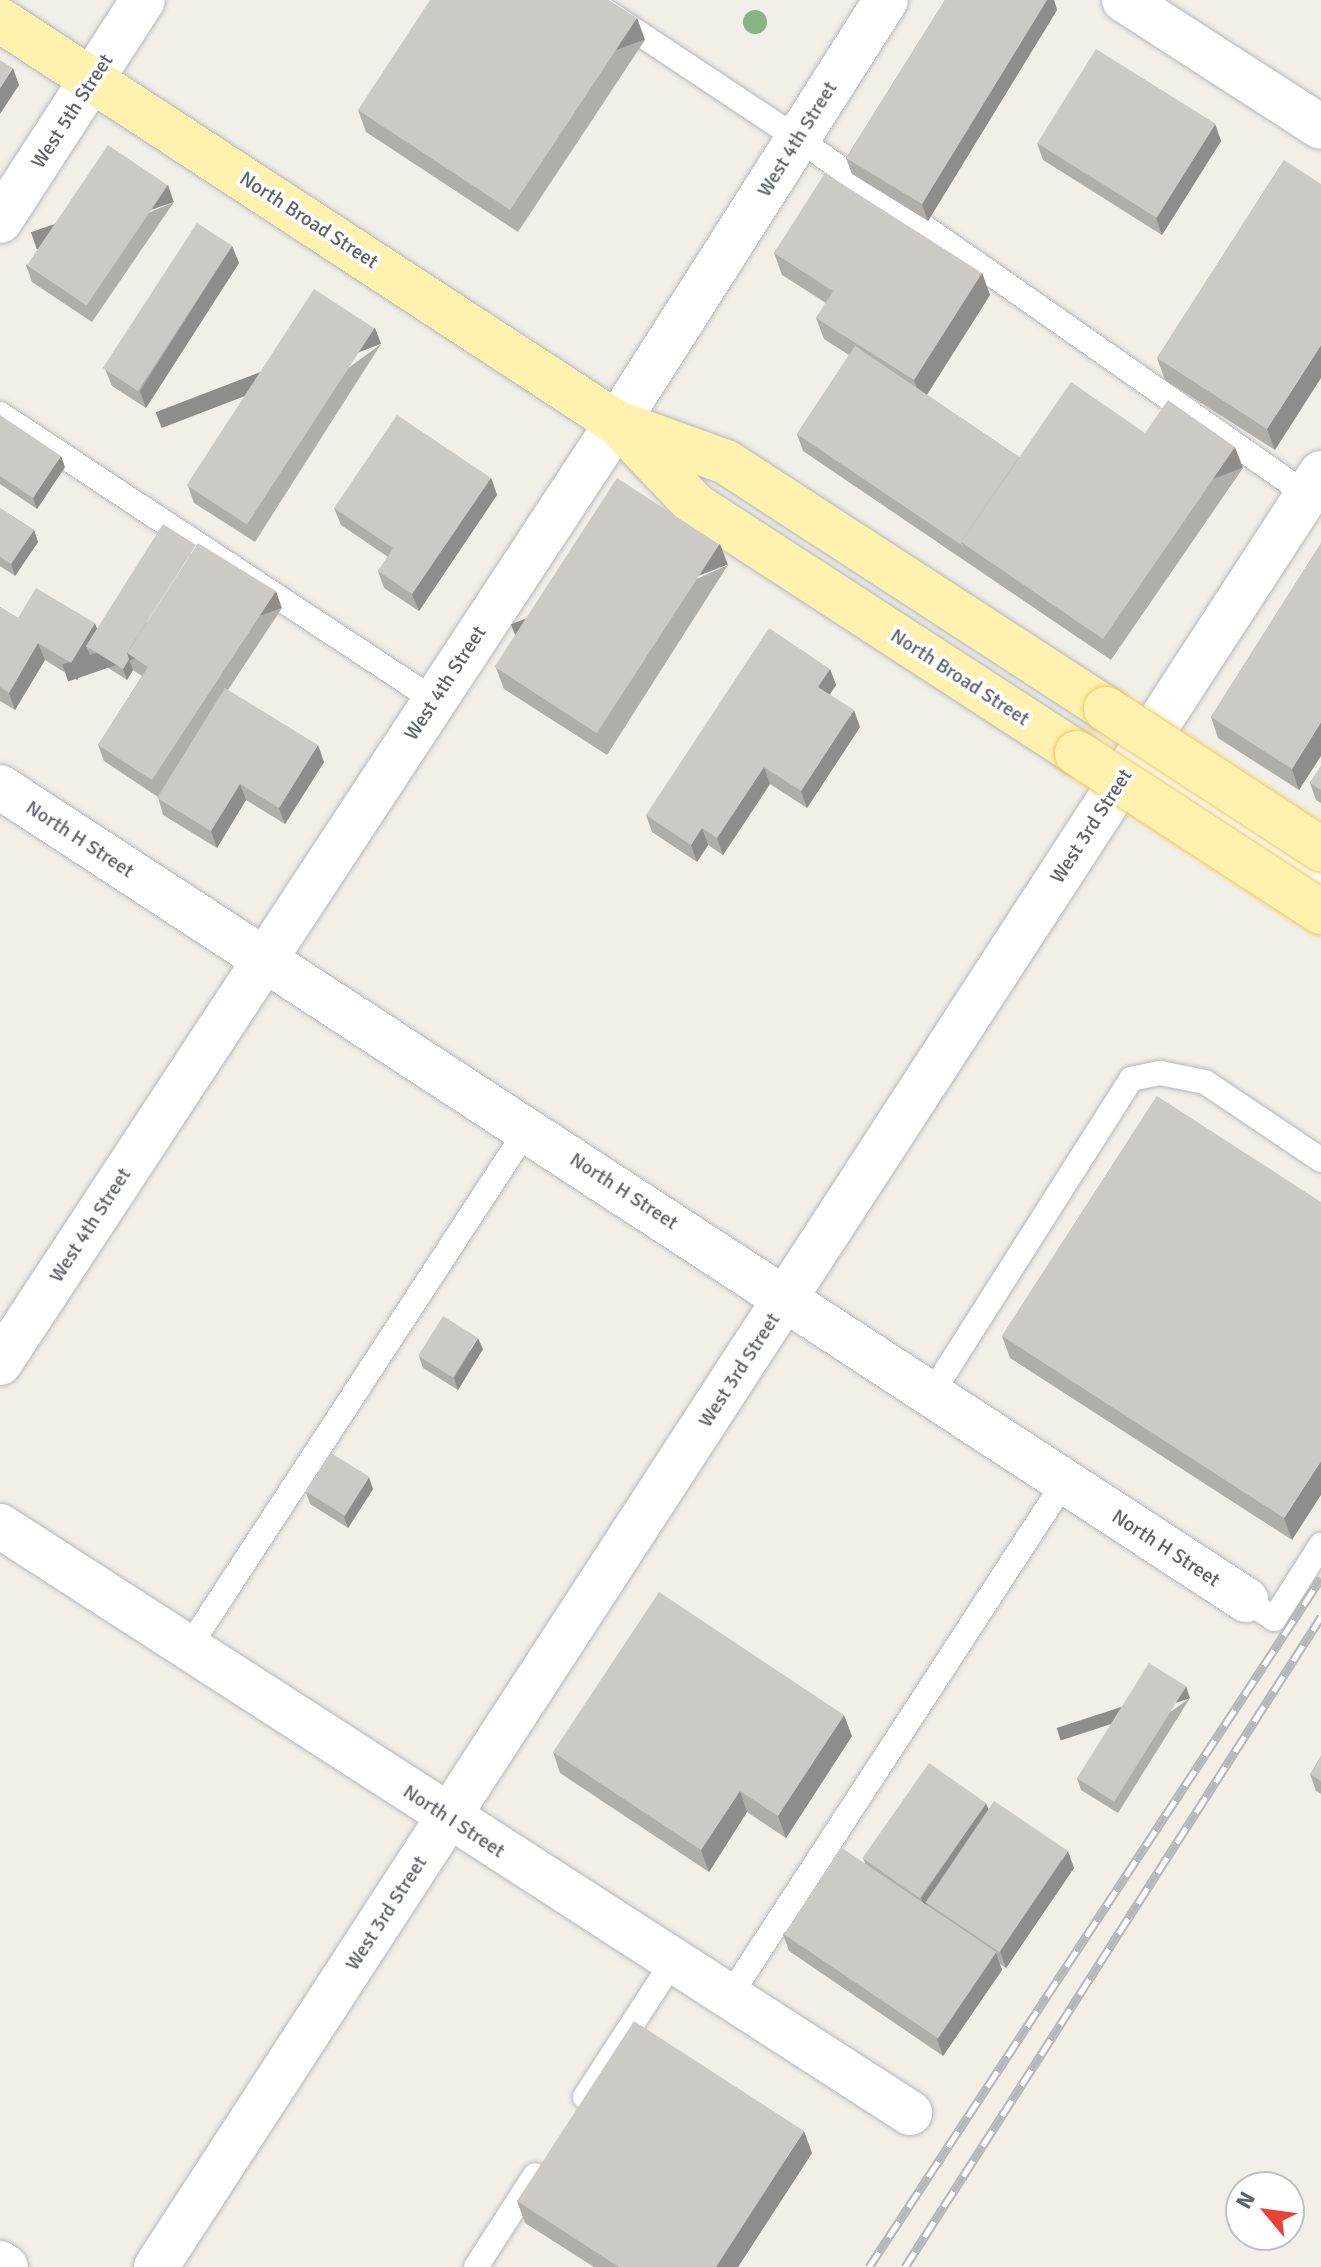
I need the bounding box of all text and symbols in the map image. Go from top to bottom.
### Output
street label: West 5th Street [26,49,118,173]
street label: West 4th Street [752,77,842,201]
street label: North Broad Street [235,166,383,274]
street label: West 4th Street [399,621,491,745]
street label: North Broad Street [886,623,1034,731]
street label: West 3rd Street [1045,764,1137,888]
street label: North H Street [21,795,139,883]
street label: North H Street [565,1147,683,1235]
street label: West 4th Street [44,1163,136,1287]
street label: West 3rd Street [693,1308,785,1432]
street label: North H Street [1107,1504,1225,1592]
street label: North I Street [399,1779,509,1863]
street label: West 3rd Street [340,1851,432,1975]
north arrow [1225,2171,1305,2251]
text: N [1230,2187,1261,2213]

